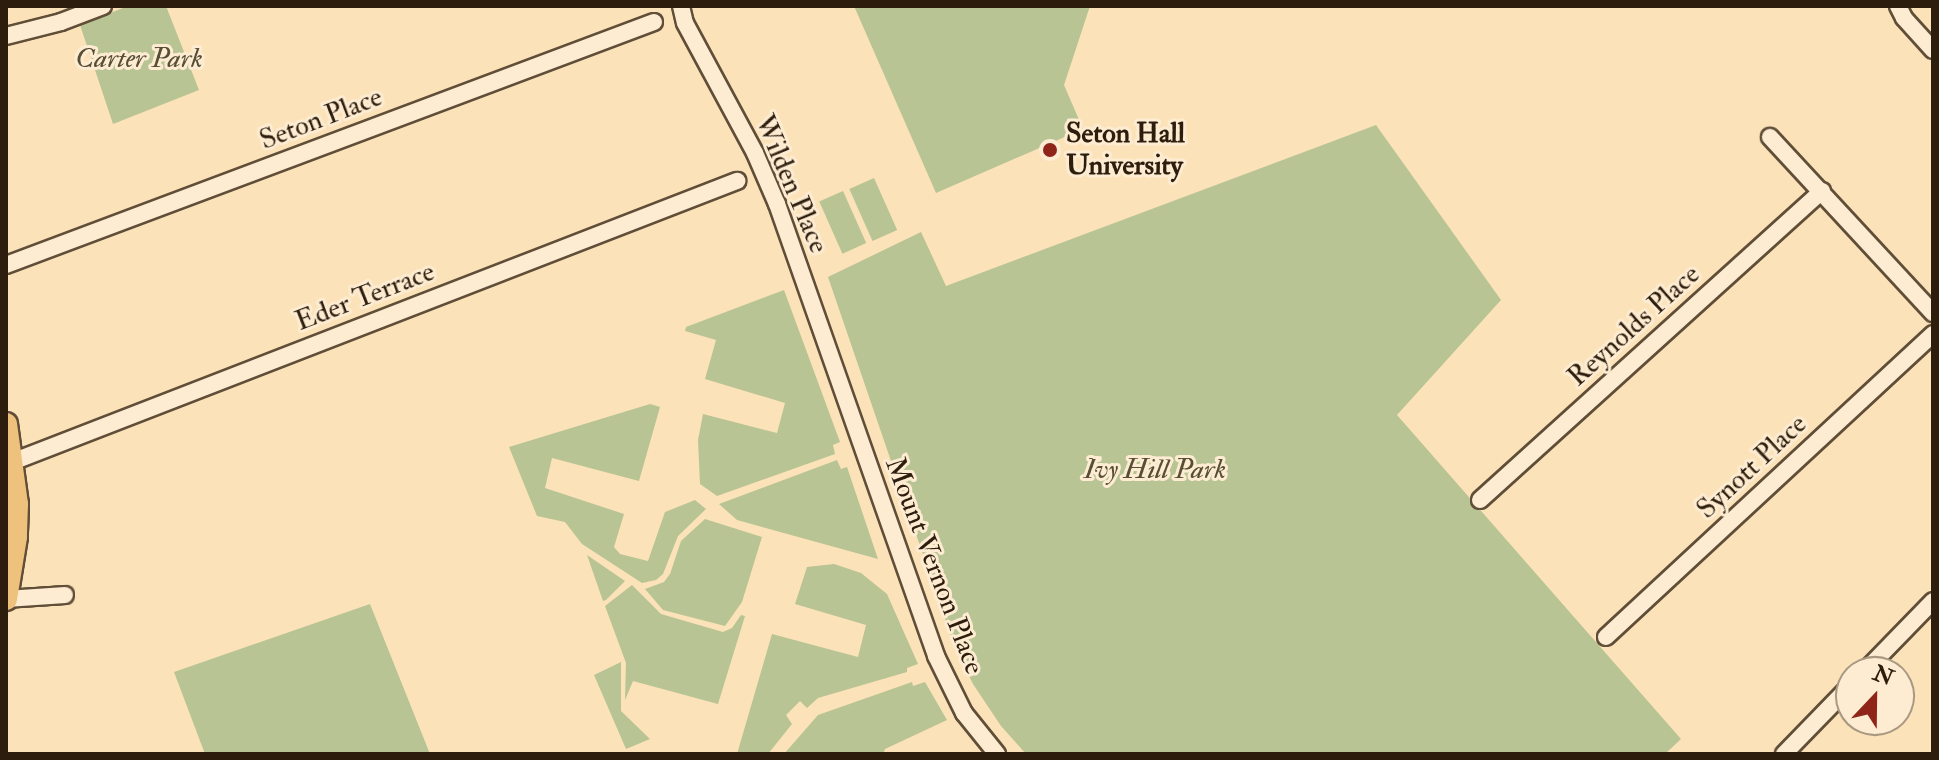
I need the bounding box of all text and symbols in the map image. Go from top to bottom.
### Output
park label: Carter Park [75,42,203,76]
street label: Seton Place [255,80,387,158]
street label: Wilden Place [747,110,835,258]
place label: Seton Hall University [1066,117,1185,183]
marker: Seton Hall University [1041,141,1059,159]
street label: Eder Terrace [291,255,439,339]
street label: Reynolds Place [1561,258,1707,394]
street label: Synott Place [1690,408,1814,526]
street label: Mount Vernon Place [877,453,991,679]
park label: Ivy Hill Park [1084,453,1226,487]
north arrow [1835,656,1915,736]
text: N [1869,659,1898,692]

